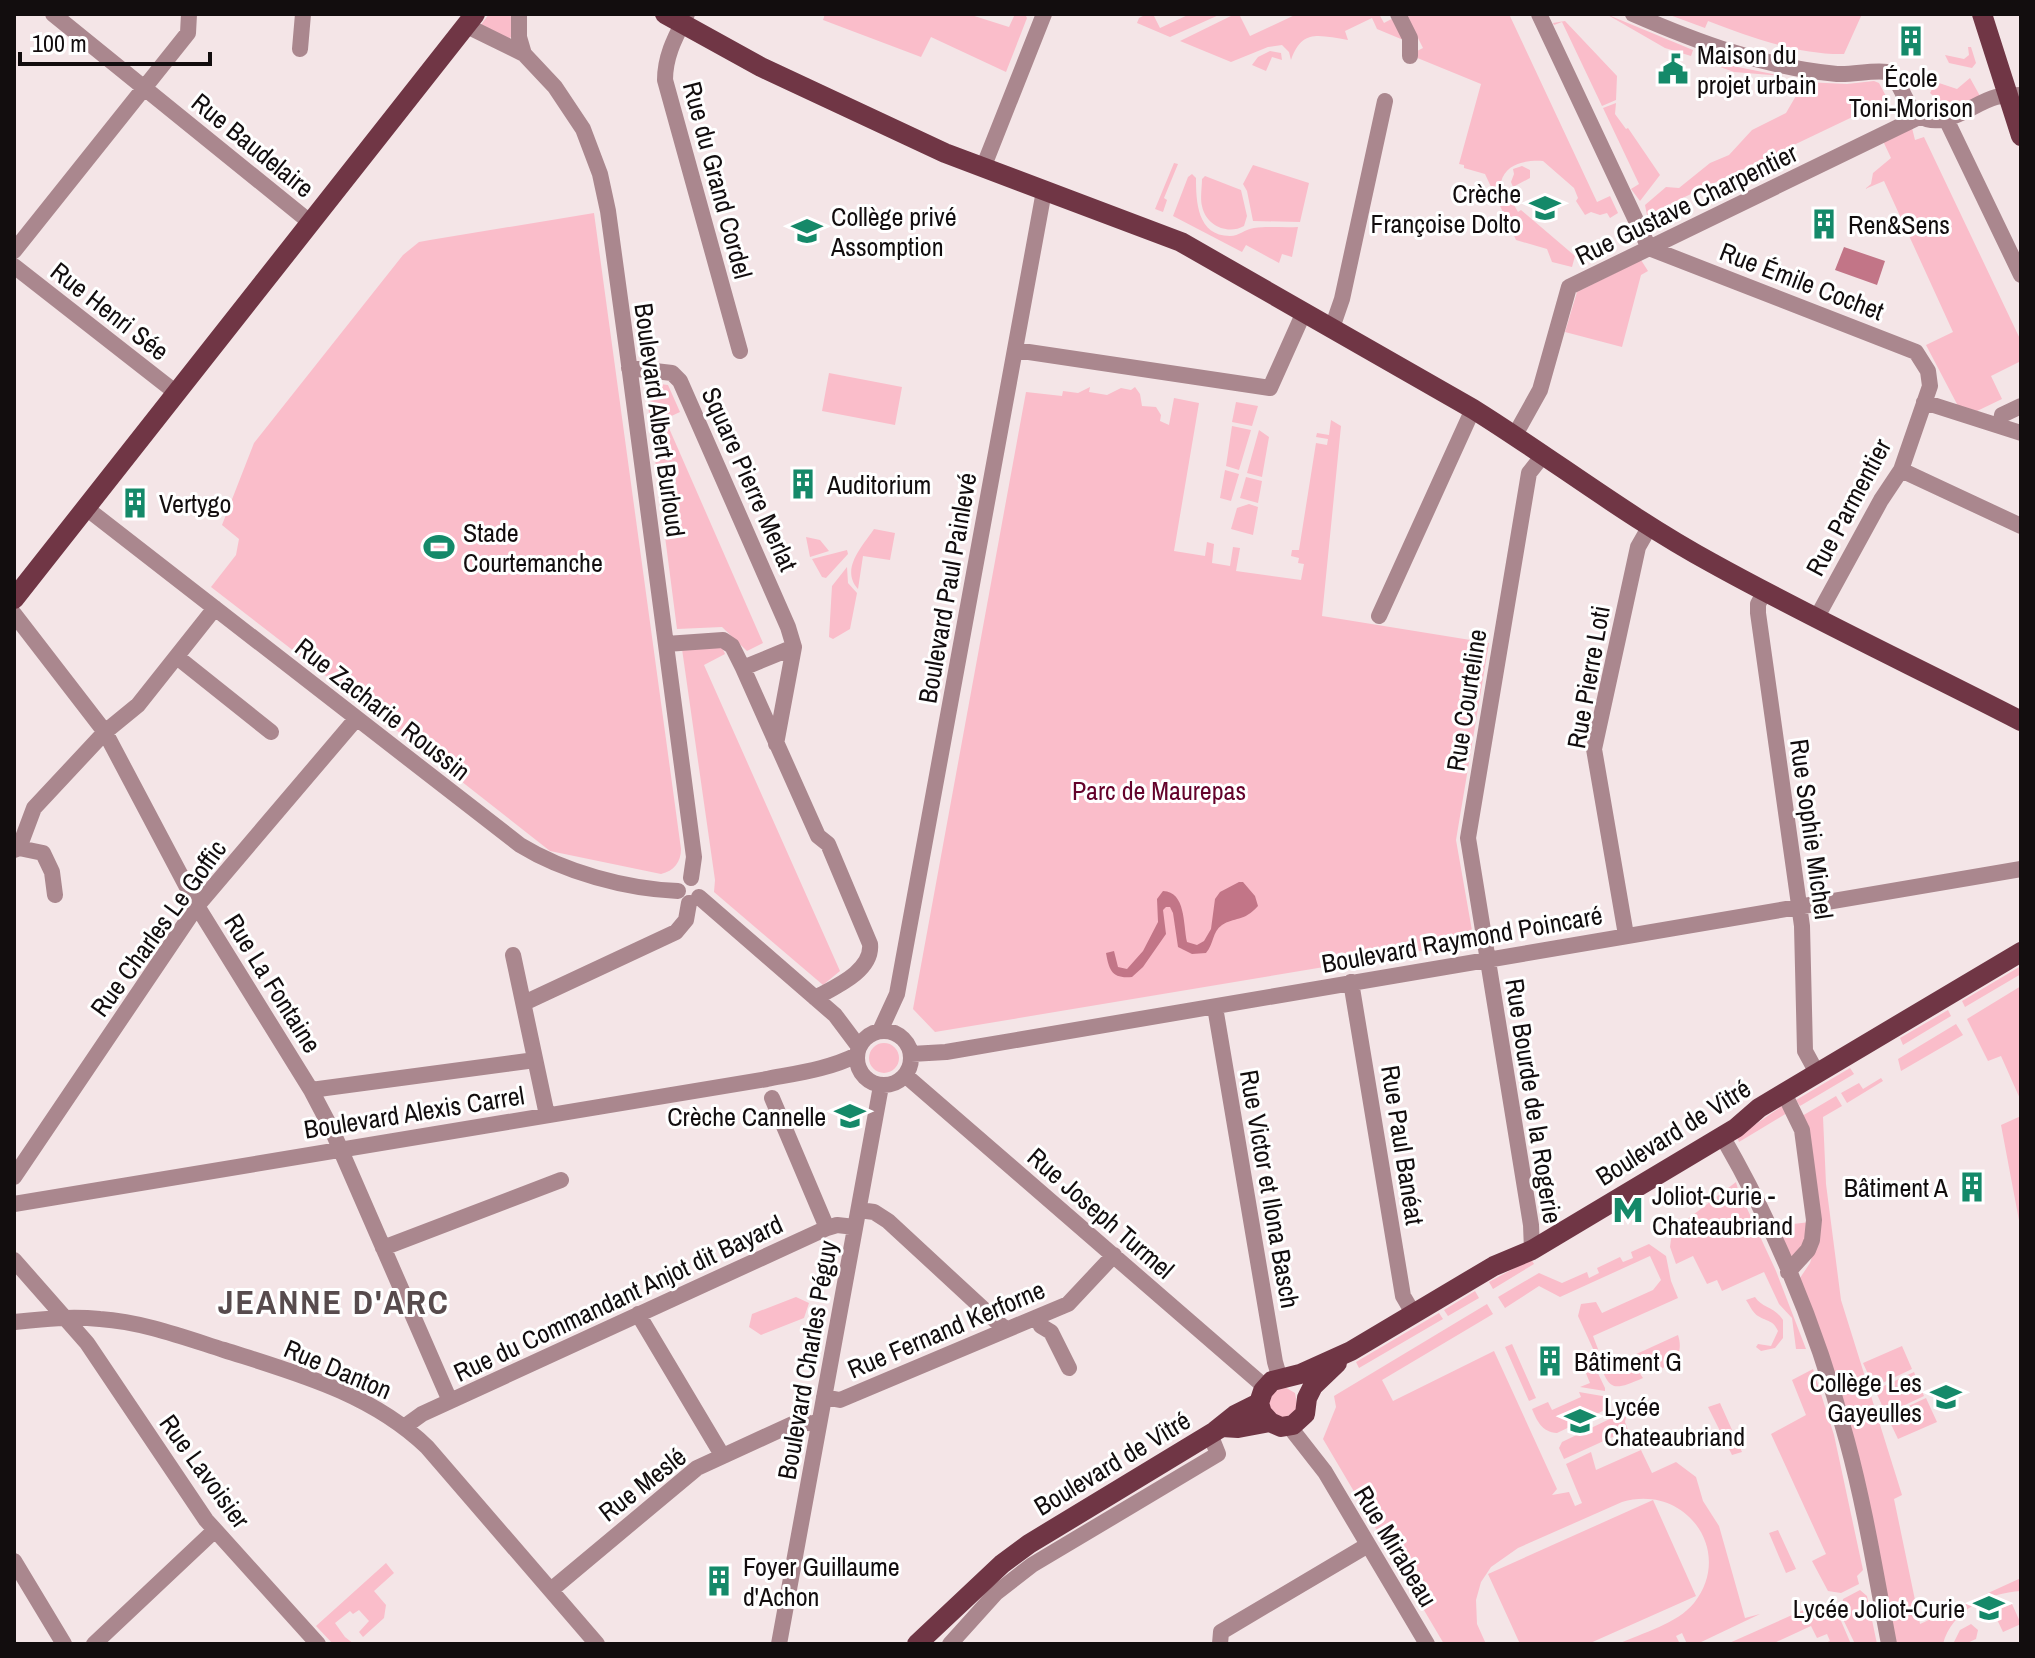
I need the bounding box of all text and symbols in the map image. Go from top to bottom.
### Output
scale bar [20,16,210,66]
building icon: École Toni-Morison [1894,24,1928,58]
text: 100 m [32,27,87,59]
place label: Maison du projet urbain [1697,37,1817,102]
public building icon: Maison du projet urbain [1656,52,1690,86]
place label: École Toni-Morison [1849,60,1973,125]
street label: Rue du Grand Cordel [675,78,761,282]
street label: Rue Baudelaire [184,85,322,205]
street label: Rue Gustave Charpentier [1569,135,1803,273]
place label: Crèche Françoise Dolto [1371,176,1521,241]
school or university icon: Crèche Françoise Dolto [1528,191,1562,225]
place label: Collège privé Assomption [830,199,957,264]
building icon: Ren&Sens [1807,207,1841,241]
place label: Ren&Sens [1848,207,1950,242]
school or university icon: Collège privé Assomption [790,214,824,248]
street label: Rue Émile Cochet [1715,234,1889,328]
street label: Rue Henri Sée [44,254,176,368]
street label: Boulevard Albert Burloud [626,301,694,539]
street label: Square Pierre Merlat [694,381,806,577]
street label: Rue Parmentier [1797,432,1899,582]
building icon: Auditorium [786,467,820,501]
place label: Auditorium [826,467,931,502]
street label: Boulevard Paul Painlevé [909,470,985,706]
building icon: Vertygo [118,486,152,520]
place label: Vertygo [159,486,231,521]
place label: Stade Courtemanche [463,515,603,580]
sports icon: Stade Courtemanche [422,530,456,564]
street label: Rue Pierre Loti [1558,603,1618,751]
street label: Rue Courteline [1437,626,1495,774]
street label: Rue Zacharie Roussin [288,630,478,788]
street label: Rue Sophie Michel [1782,737,1842,921]
park label: Parc de Maurepas [1072,773,1246,808]
street label: Rue Charles Le Goffic [82,833,234,1023]
street label: Boulevard Raymond Poincaré [1319,897,1605,981]
street label: Rue La Fontaine [216,907,330,1059]
street label: Rue Bourde de la Rogerie [1497,976,1571,1226]
street label: Rue Paul Banéat [1373,1063,1433,1227]
street label: Rue Victor et Ilona Basch [1232,1067,1308,1311]
street label: Boulevard de Vitré [1589,1070,1757,1194]
street label: Boulevard Alexis Carrel [301,1077,527,1147]
place label: Crèche Cannelle [667,1099,826,1134]
school or university icon: Crèche Cannelle [833,1099,867,1133]
street label: Rue Joseph Turmel [1020,1139,1182,1287]
place label: Bâtiment A [1844,1170,1949,1205]
building icon: Bâtiment A [1955,1170,1989,1204]
place label: Joliot-Curie - Chateaubriand [1652,1178,1793,1243]
metro station icon: Joliot-Curie - Chateaubriand [1611,1193,1645,1227]
street label: Rue du Commandant Anjot dit Bayard [448,1206,788,1390]
street label: Boulevard Charles Péguy [769,1238,845,1482]
street label: Rue Fernand Kerforne [842,1272,1050,1386]
district label: JEANNE D'ARC [218,1279,450,1325]
street label: Rue Danton [279,1331,397,1407]
building icon: Bâtiment G [1533,1344,1567,1378]
place label: Bâtiment G [1574,1344,1682,1379]
place label: Collège Les Gayeulles [1809,1365,1922,1430]
school or university icon: Collège Les Gayeulles [1929,1380,1963,1414]
place label: Lycée Chateaubriand [1604,1389,1745,1454]
street label: Boulevard de Vitré [1027,1403,1197,1523]
school or university icon: Lycée Chateaubriand [1563,1404,1597,1438]
street label: Rue Lavoisier [152,1407,258,1535]
street label: Rue Meslé [591,1439,693,1529]
street label: Rue Mirabeau [1346,1479,1446,1613]
place label: Foyer Guillaume d'Achon [743,1549,900,1614]
building icon: Foyer Guillaume d'Achon [702,1564,736,1598]
place label: Lycée Joliot-Curie [1793,1591,1965,1626]
school or university icon: Lycée Joliot-Curie [1972,1591,2006,1625]

